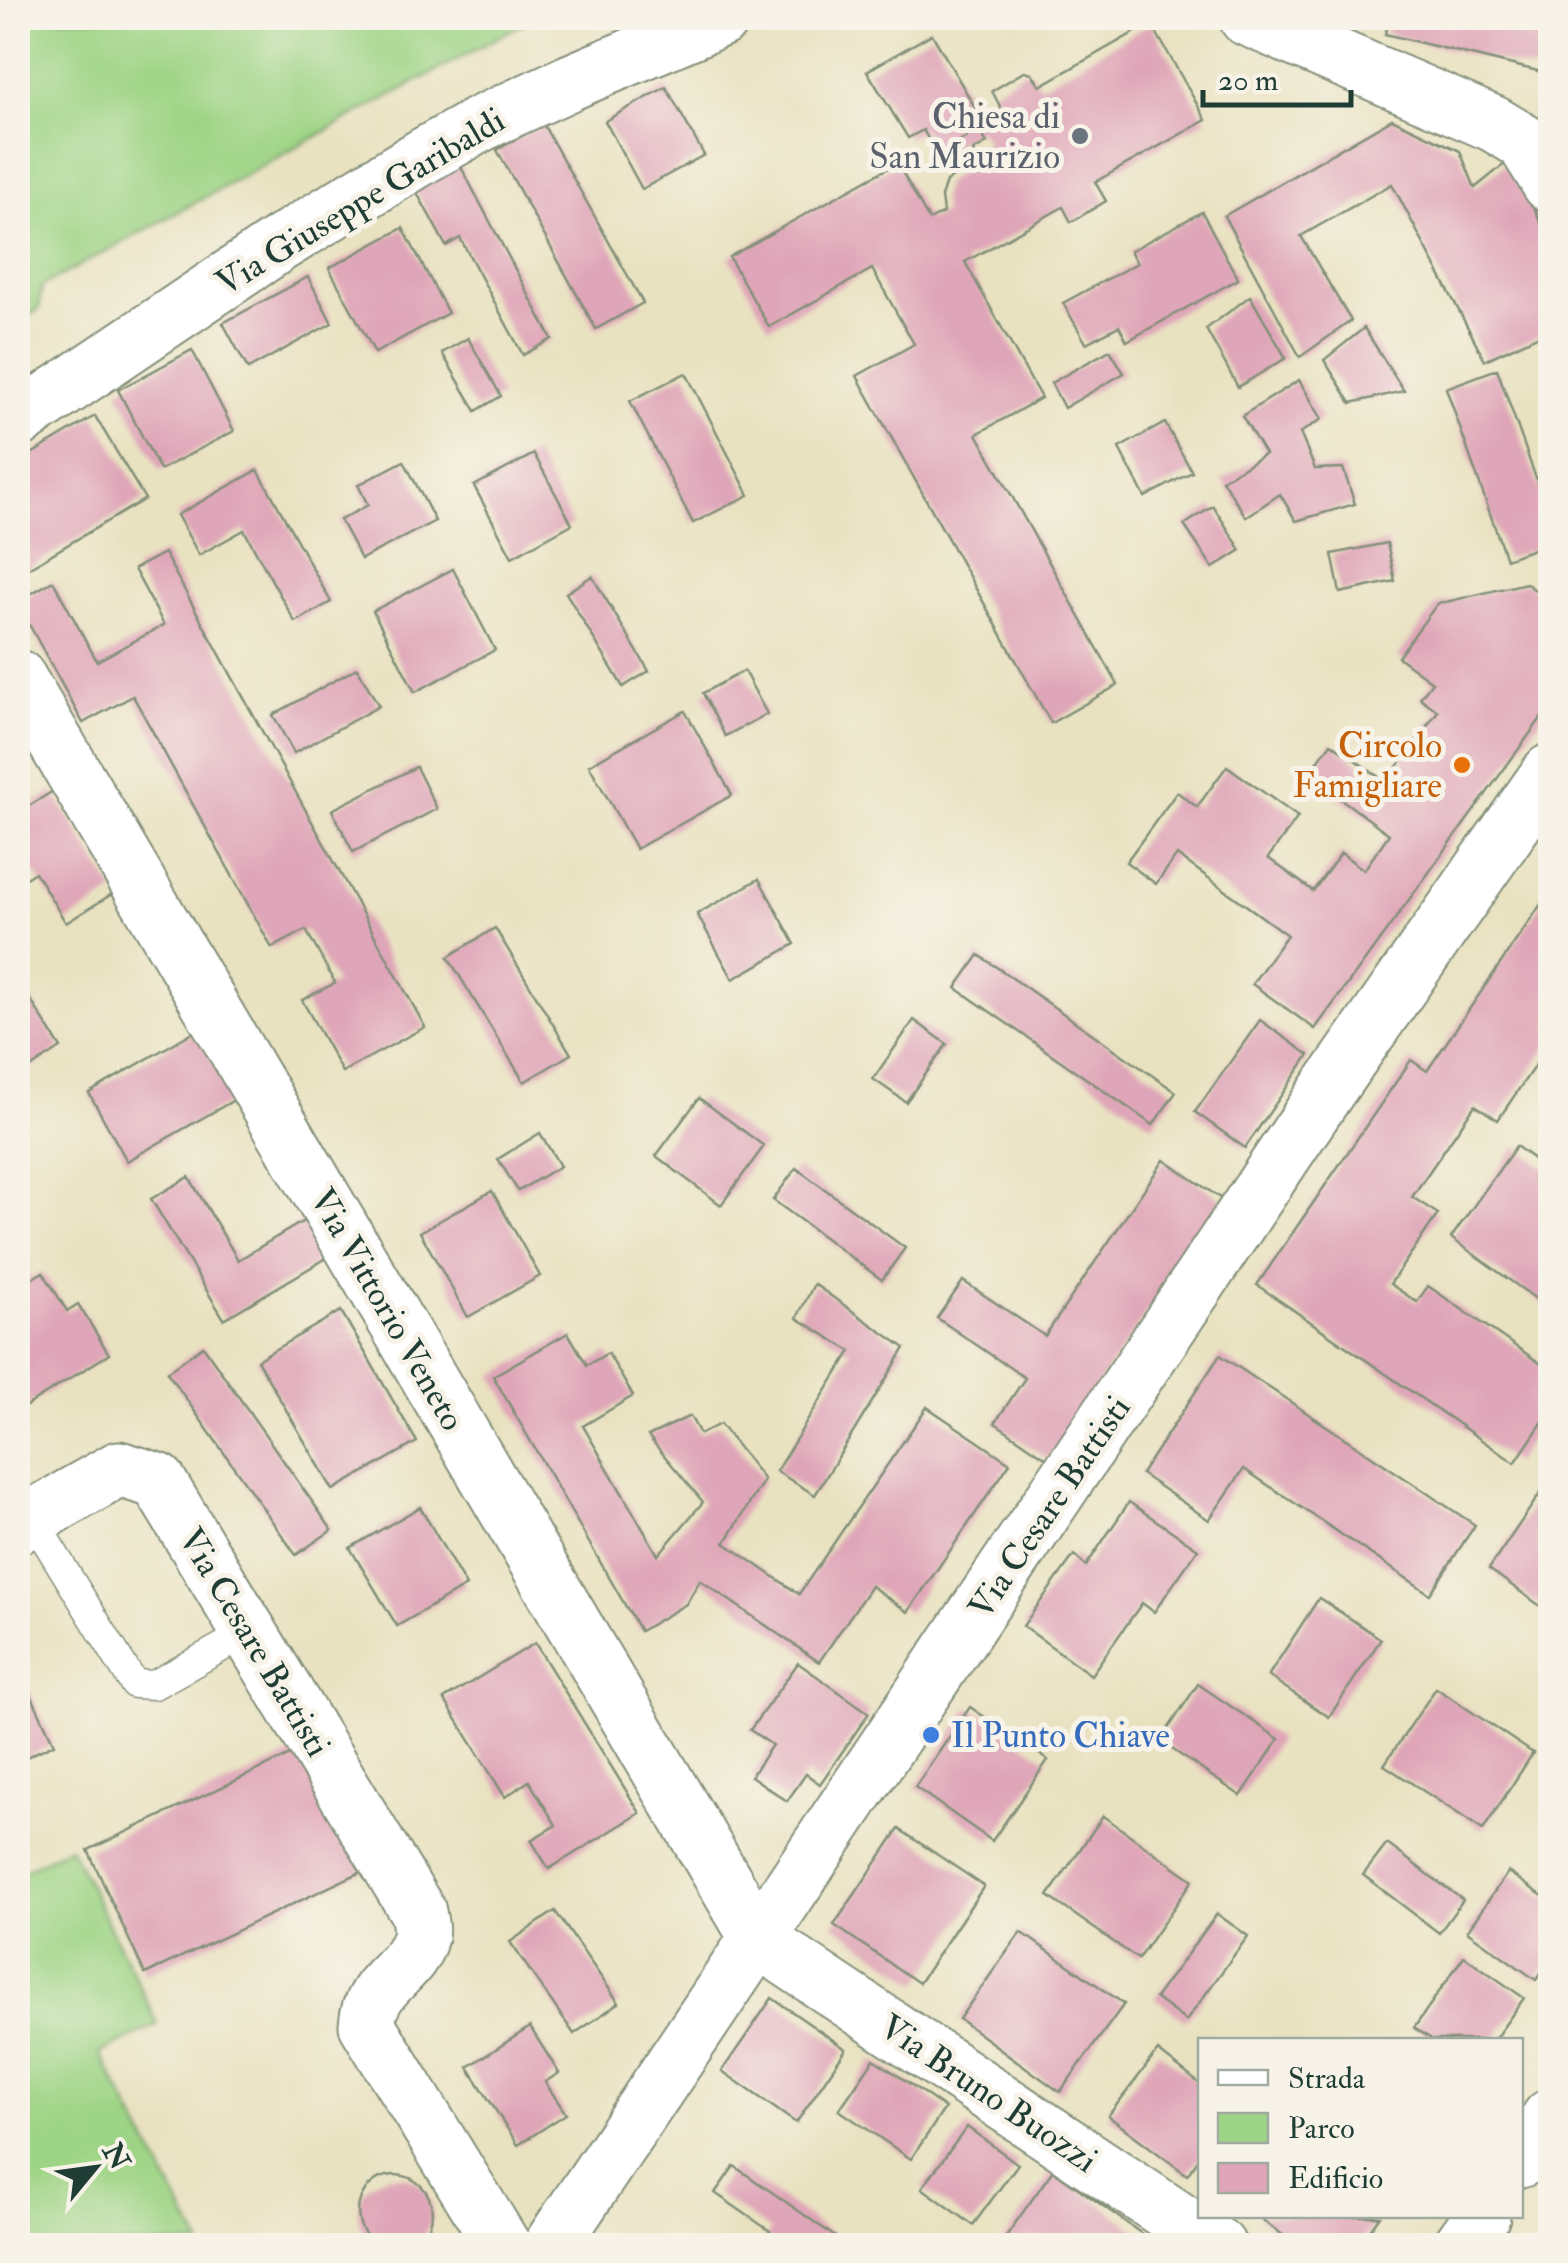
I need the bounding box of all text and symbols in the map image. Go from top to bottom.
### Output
scale bar [1203,45,1350,107]
text: 20 m [1218,62,1278,99]
place label: Chiesa di San Maurizio [869,95,1060,179]
street label: Via Giuseppe Garibaldi [208,98,513,306]
marker: Chiesa di San Maurizio [1069,125,1091,147]
place label: Circolo Famigliare [1293,724,1442,808]
marker: Circolo Famigliare [1451,754,1473,776]
street label: Via Vittorio Veneto [300,1181,474,1438]
street label: Via Cesare Battisti [959,1388,1141,1627]
street label: Via Cesare Battisti [169,1520,340,1765]
place label: Il Punto Chiave [951,1714,1170,1758]
marker: Il Punto Chiave [920,1724,942,1746]
street label: Via Bruno Buozzi [871,2005,1106,2183]
legend [1198,2038,1523,2218]
text: Strada [1288,2060,1366,2097]
text: Parco [1288,2110,1355,2147]
north arrow [45,2118,145,2218]
text: N [94,2136,137,2177]
text: Edificio [1288,2160,1383,2197]

